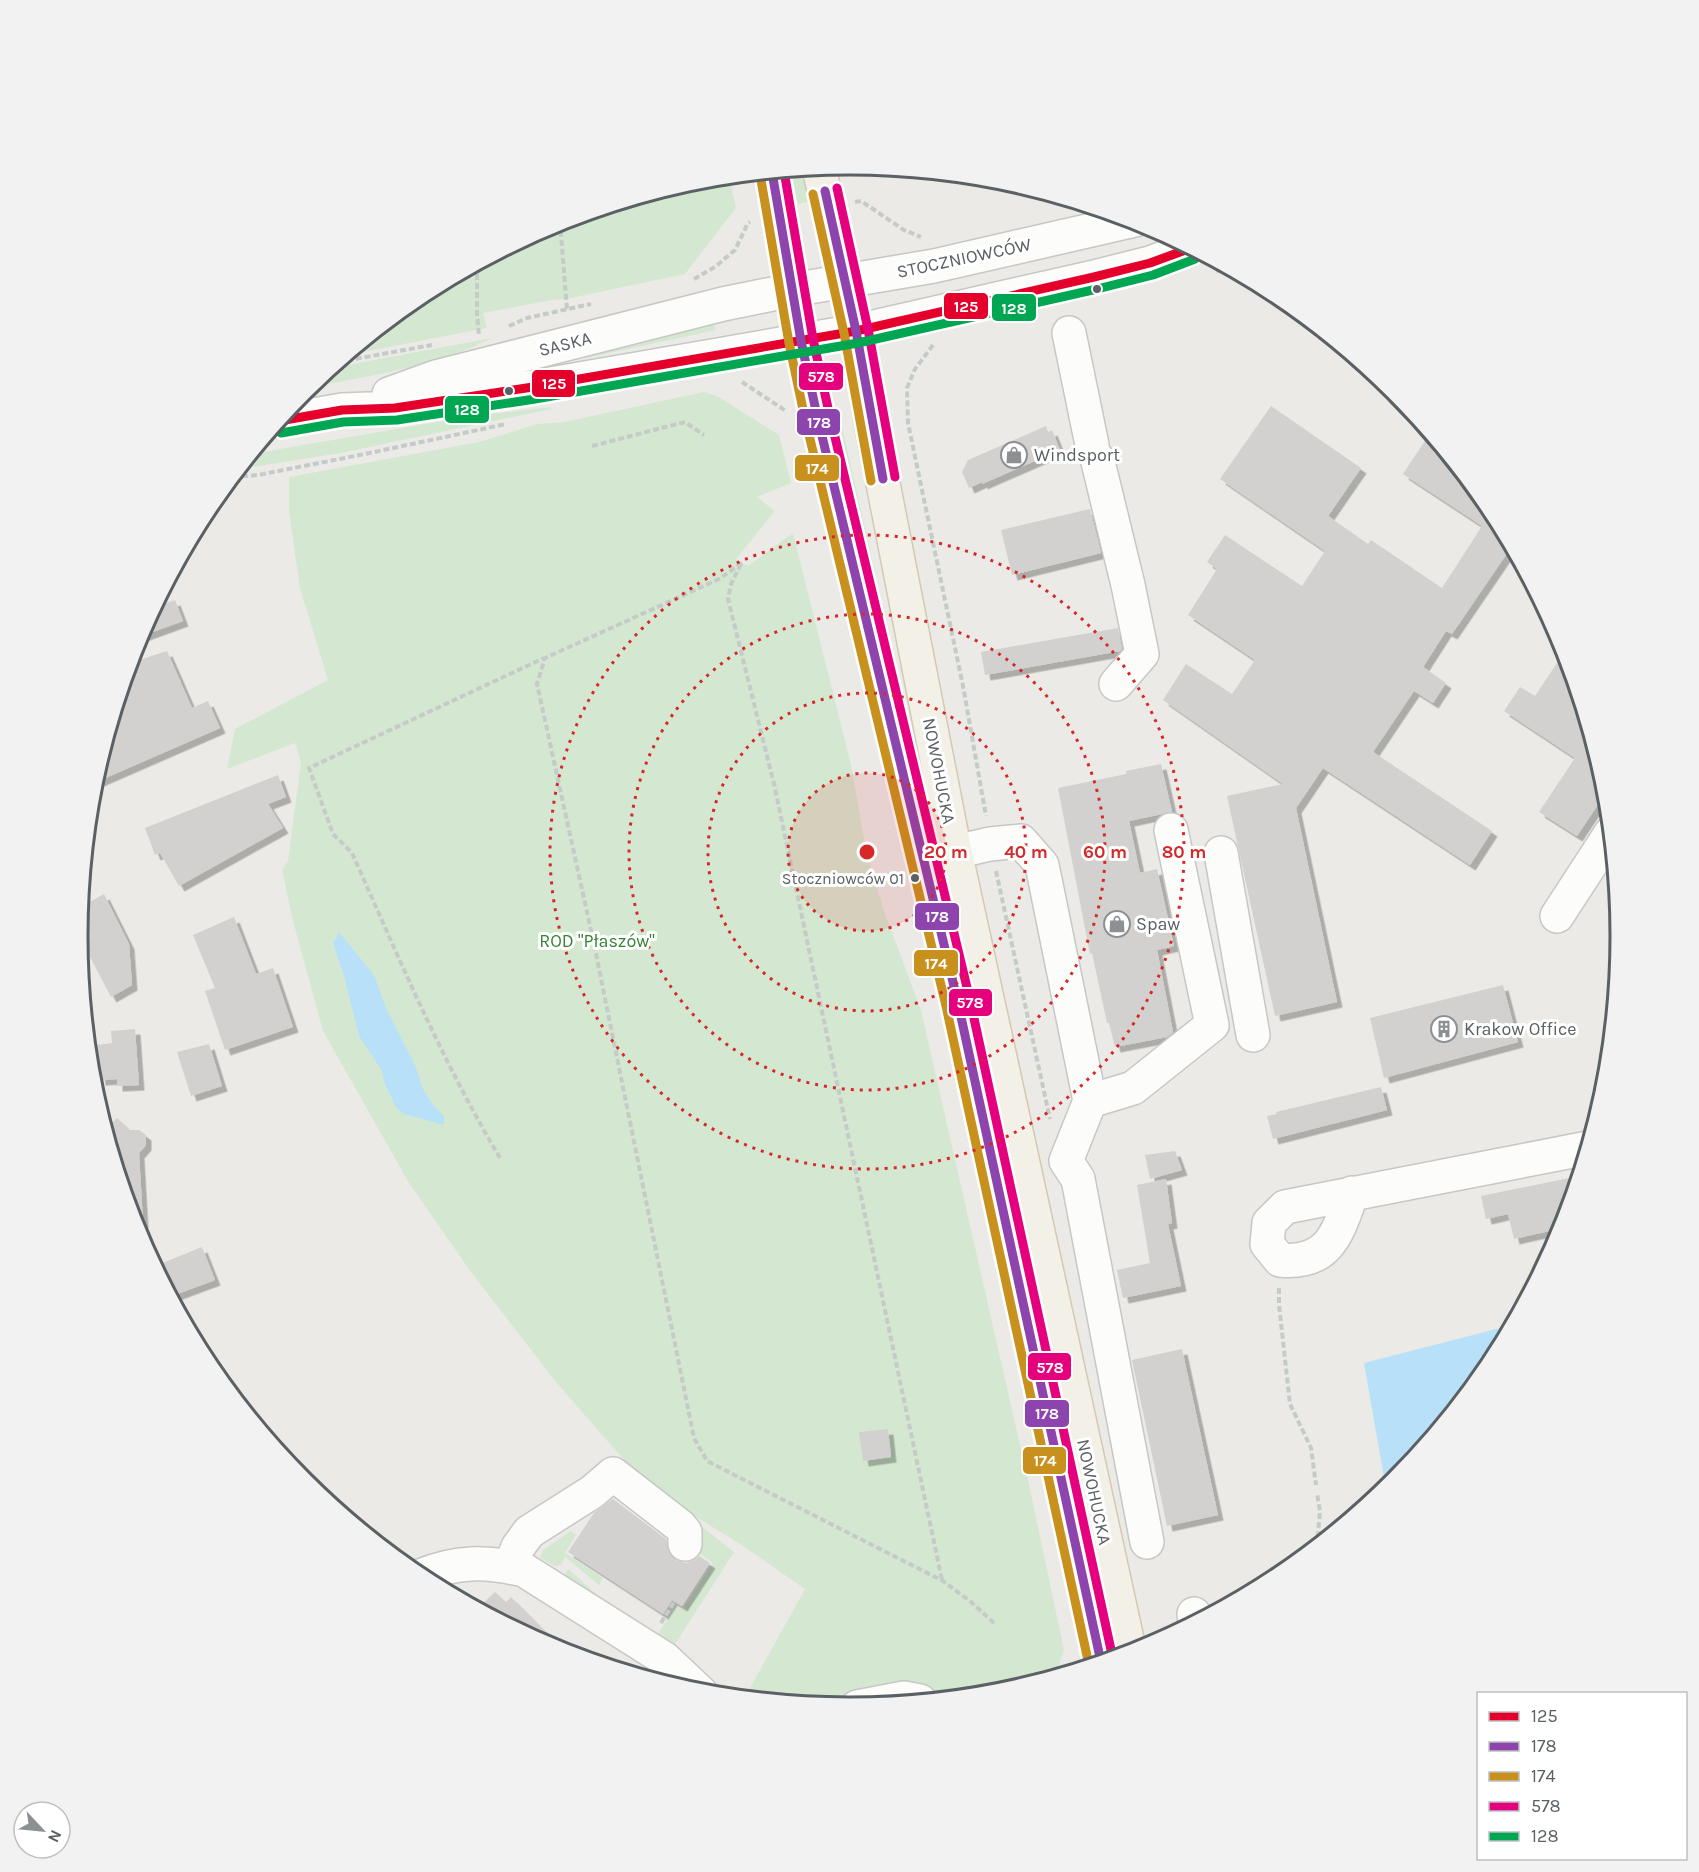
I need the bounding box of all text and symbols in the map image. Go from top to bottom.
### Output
street label: STOCZNIOWCÓW [895,232,1033,283]
unlabelled marker [1091,283,1103,295]
line badge: 125 [943,292,989,320]
line badge: 128 [991,293,1037,322]
text: 125 [954,297,978,316]
text: 128 [1001,299,1027,318]
street label: SASKA [536,327,594,361]
line badge: 578 [798,362,844,391]
text: 578 [807,367,835,386]
line badge: 125 [531,369,576,398]
text: 125 [542,374,566,393]
unlabelled marker [503,385,515,397]
line badge: 128 [444,395,490,424]
text: 128 [454,400,480,419]
line badge: 178 [796,408,841,436]
text: 178 [807,413,831,432]
shop icon: Windsport [999,440,1029,470]
place label: Windsport [1034,444,1120,466]
line badge: 174 [794,454,840,482]
text: 174 [805,459,829,478]
street label: NOWOHUCKA [918,716,960,826]
text: 20 m [924,841,968,863]
text: 40 m [1004,841,1048,863]
text: 60 m [1083,841,1127,863]
text: 80 m [1162,841,1206,863]
centre of rings [857,842,877,862]
place label: Stoczniowców 01 [782,869,904,888]
marker: Stoczniowców 01 [909,872,921,884]
line badge: 178 [914,902,960,931]
text: 178 [925,907,949,926]
shop icon: Spaw [1102,909,1132,939]
place label: Spaw [1136,913,1180,935]
park label: ROD "Płaszów" [539,930,655,952]
line badge: 174 [913,949,959,977]
text: 174 [924,954,948,973]
line badge: 578 [948,988,993,1017]
text: 578 [956,993,984,1012]
building icon: Krakow Office [1429,1014,1459,1044]
place label: Krakow Office [1464,1018,1577,1040]
line badge: 578 [1027,1352,1072,1381]
text: 578 [1036,1358,1064,1377]
line badge: 178 [1024,1399,1070,1428]
text: 178 [1035,1404,1059,1423]
street label: NOWOHUCKA [1072,1437,1116,1547]
line badge: 174 [1022,1446,1067,1475]
text: 174 [1033,1451,1057,1470]
legend [1477,1692,1687,1860]
text: 125 [1531,1705,1558,1727]
text: 178 [1531,1735,1556,1757]
text: 174 [1531,1765,1555,1787]
text: 578 [1531,1795,1561,1817]
north arrow [12,1800,72,1860]
text: 128 [1531,1825,1558,1847]
text: N [44,1827,66,1846]

